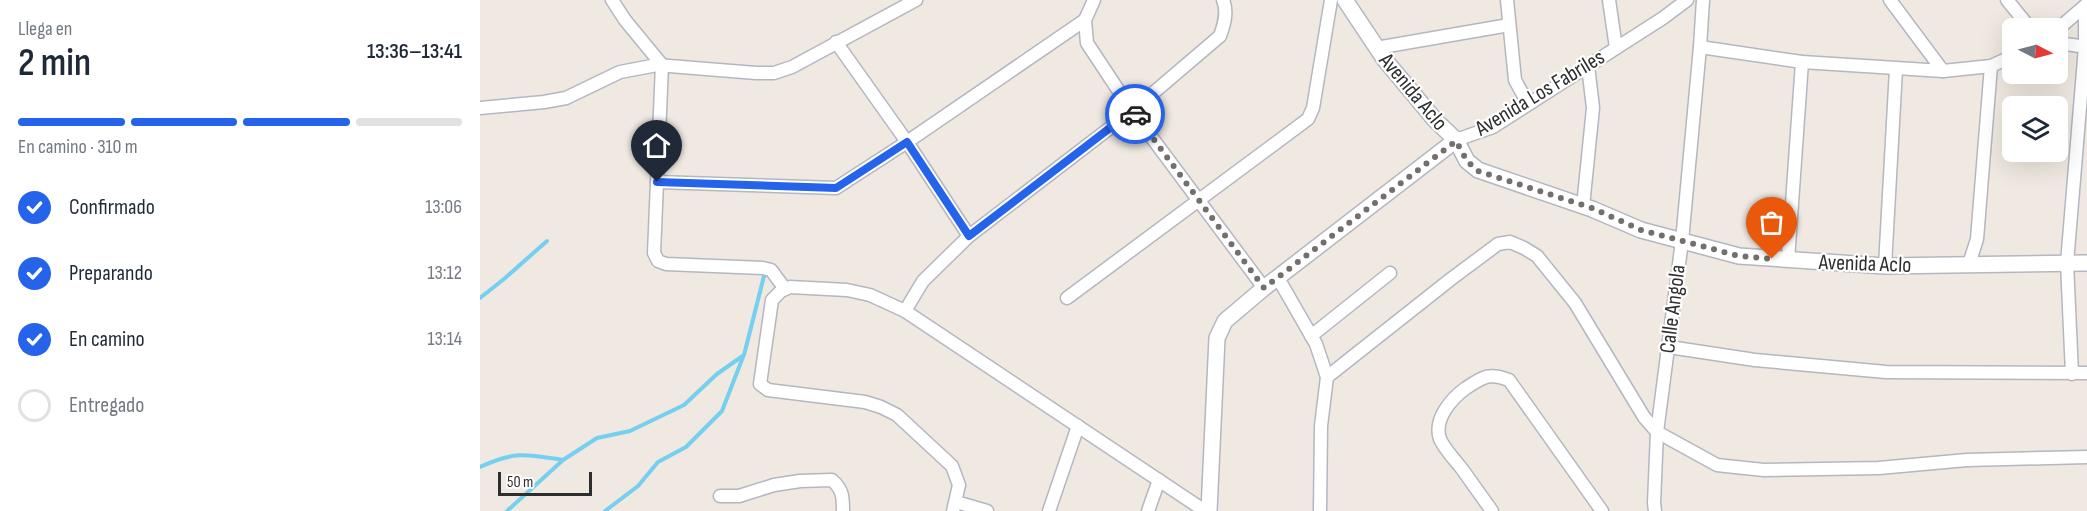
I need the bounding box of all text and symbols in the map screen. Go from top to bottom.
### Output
text: Llega en [18,17,72,41]
north arrow [2002,18,2068,84]
map controls [2002,18,2068,162]
text: 13:36–13:41 [367,38,462,65]
text: 2 min [18,40,91,87]
street label: Avenida Los Fabriles [1470,44,1610,143]
street label: Avenida Aclo [1372,47,1453,136]
courier [1105,84,1165,144]
button: layers [2002,96,2068,162]
icon: car [1119,98,1152,131]
pin [631,120,682,182]
icon: home [640,129,673,162]
text: En camino · 310 m [18,135,138,159]
icon: check [18,191,51,224]
text: Confirmado [69,194,155,221]
text: 13:06 [425,195,462,219]
pin [1746,197,1797,259]
icon: bag [1755,206,1788,239]
street label: Avenida Aclo [1817,249,1912,279]
icon: check [18,257,51,290]
text: Preparando [69,260,153,287]
text: 13:12 [427,261,462,285]
street label: Calle Angola [1654,263,1692,355]
icon: check [18,323,51,356]
text: En camino [69,326,145,353]
text: 13:14 [427,327,462,351]
text: Entregado [69,392,144,419]
scale bar [498,469,592,496]
text: 50 m [507,473,533,492]

